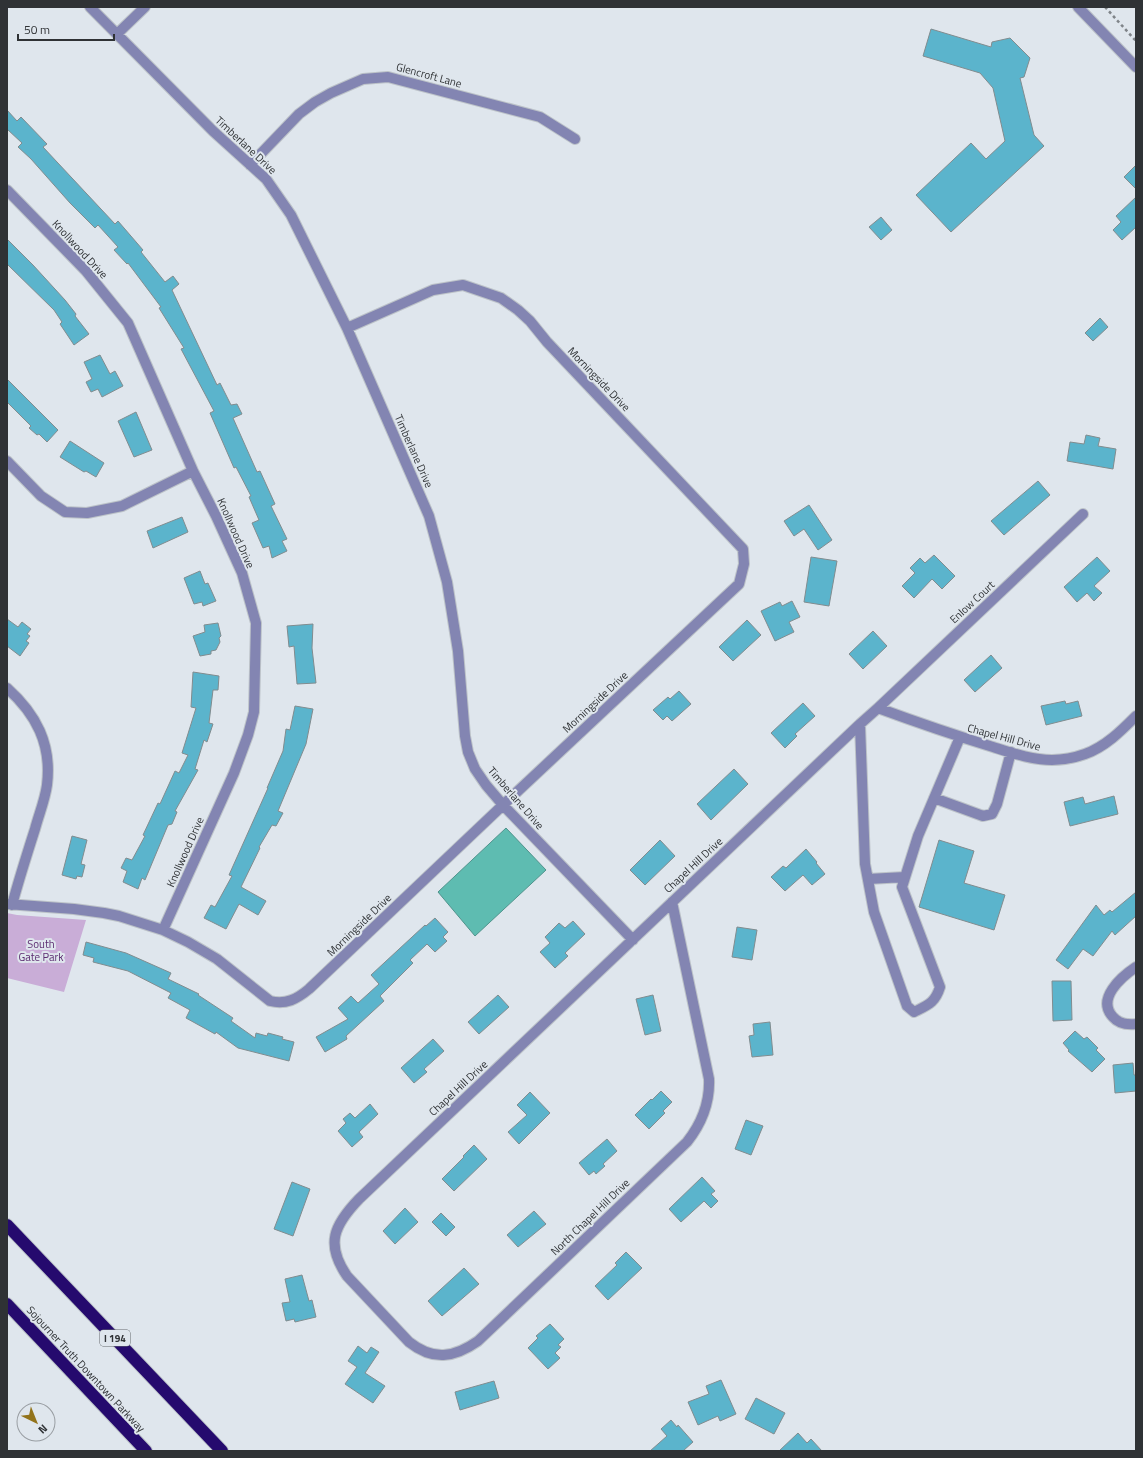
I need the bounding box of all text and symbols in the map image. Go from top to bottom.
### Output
scale bar [18,16,114,42]
text: 50 m [24,20,50,39]
street label: Glencroft Lane [394,59,464,92]
street label: Timberlane Drive [212,112,280,178]
street label: Knollwood Drive [48,216,112,282]
street label: Morningside Drive [564,343,634,415]
street label: Timberlane Drive [391,412,437,491]
street label: Knollwood Drive [213,495,259,571]
street label: Enlow Court [946,577,998,627]
street label: Morningside Drive [559,667,632,737]
street label: Chapel Hill Drive [966,720,1043,755]
street label: Timberlane Drive [484,763,548,833]
street label: Knollwood Drive [162,814,208,890]
street label: Chapel Hill Drive [660,833,726,896]
street label: Morningside Drive [323,890,395,960]
park label: South Gate Park [18,936,64,965]
street label: Chapel Hill Drive [425,1056,491,1119]
street label: North Chapel Hill Drive [547,1175,633,1259]
street label: Sojourner Truth Downtown Parkway [23,1302,149,1436]
road number: I 194 [100,1330,130,1346]
north arrow [16,1402,56,1442]
text: N [35,1421,51,1438]

